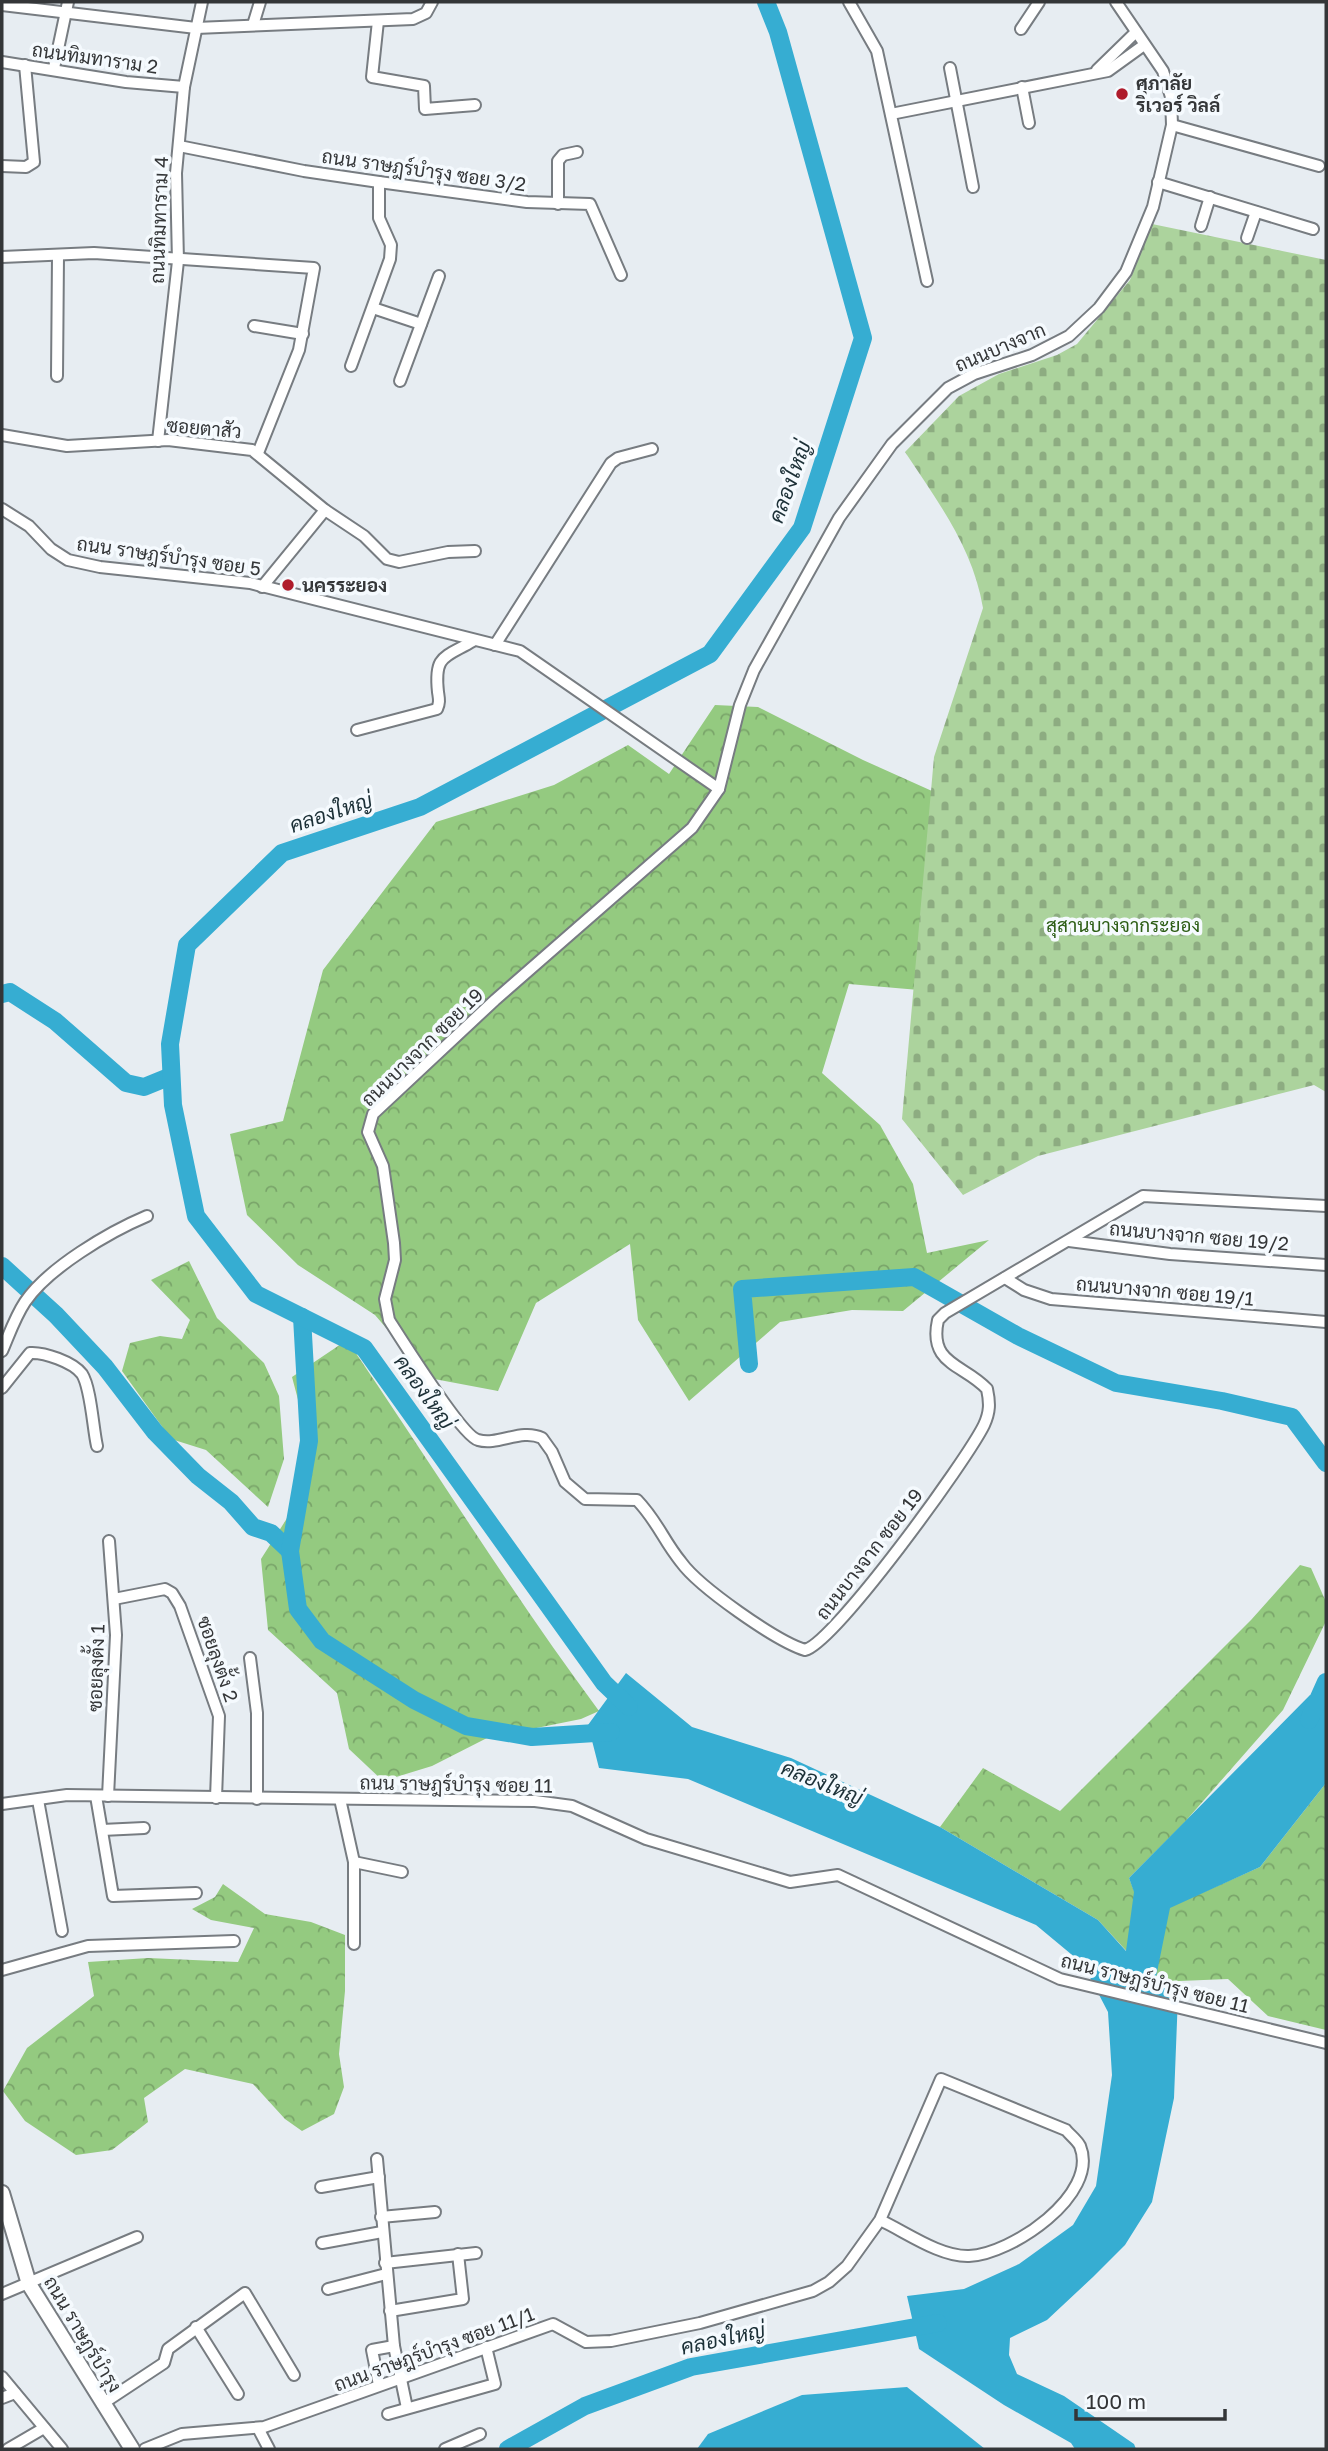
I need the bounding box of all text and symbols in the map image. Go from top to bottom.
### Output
street label: ถนนทิมทาราม 2 [31,37,160,78]
place label: ศุภาลัย ริเวอร์ วิลล์ [1135,71,1221,116]
marker: ศุภาลัย ริเวอร์ วิลล์ [1114,86,1130,102]
street label: ถนน ราษฎร์บำรุง ซอย 3/2 [320,144,528,197]
street label: ถนนทิมทาราม 4 [145,156,172,284]
street label: ถนนบางจาก [951,317,1049,376]
street label: ซอยตาสัว [166,413,243,442]
water label: คลองใหญ่ [762,436,816,526]
street label: ถนน ราษฎร์บำรุง ซอย 5 [75,531,263,582]
place label: นครระยอง [302,573,387,596]
marker: นครระยอง [280,577,296,593]
water label: คลองใหญ่ [286,786,376,838]
park label: สุสานบางจากระยอง [1046,913,1200,938]
street label: ถนนบางจาก ซอย 19 [356,983,487,1110]
street label: ถนนบางจาก ซอย 19/2 [1108,1216,1290,1255]
street label: ถนนบางจาก ซอย 19/1 [1075,1271,1255,1310]
water label: คลองใหญ่ [389,1349,461,1435]
street label: ถนนบางจาก ซอย 19 [810,1484,927,1624]
street label: ซอยลุงตั้ง 2 [191,1611,249,1705]
street label: ซอยลุงตั้ง 1 [77,1624,111,1712]
water label: คลองใหญ่ [778,1754,868,1811]
street label: ถนน ราษฎร์บำรุง ซอย 11 [359,1770,553,1799]
street label: ถนน ราษฎร์บำรุง ซอย 11 [1058,1948,1252,2019]
street label: ถนน ราษฎร์บำรุง [38,2272,127,2397]
street label: ถนน ราษฎร์บำรุง ซอย 11/1 [331,2302,538,2397]
water label: คลองใหญ่ [678,2316,768,2360]
scale bar [1076,2378,1225,2422]
text: 100 m [1086,2388,1146,2414]

